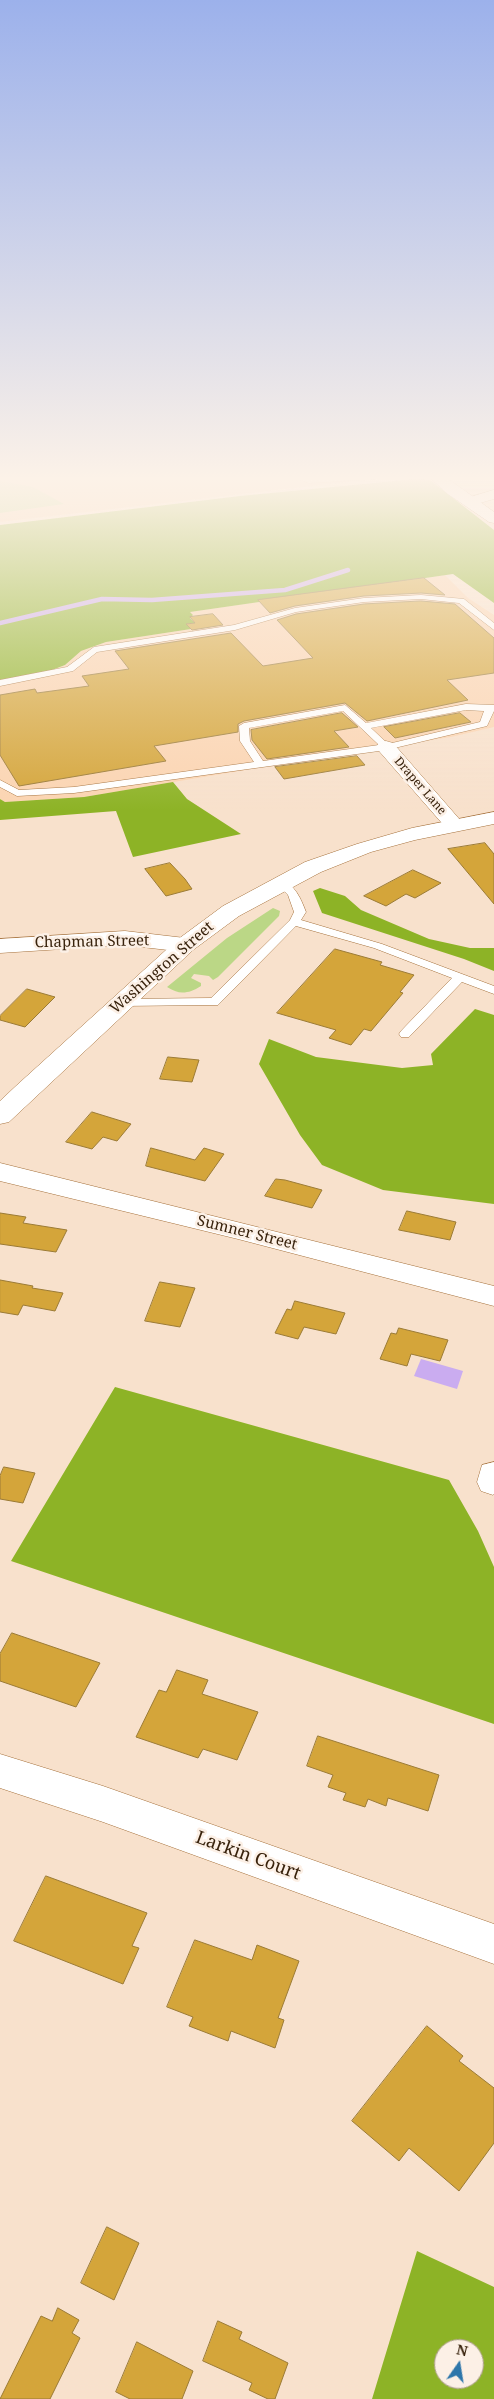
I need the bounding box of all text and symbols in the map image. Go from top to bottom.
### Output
street label: Draper Lane [391,754,449,818]
street label: Washington Street [107,918,217,1018]
street label: Chapman Street [35,932,149,952]
street label: Sumner Street [195,1212,299,1254]
street label: Larkin Court [193,1827,303,1885]
north arrow [434,2339,484,2389]
text: N [455,2339,470,2360]

